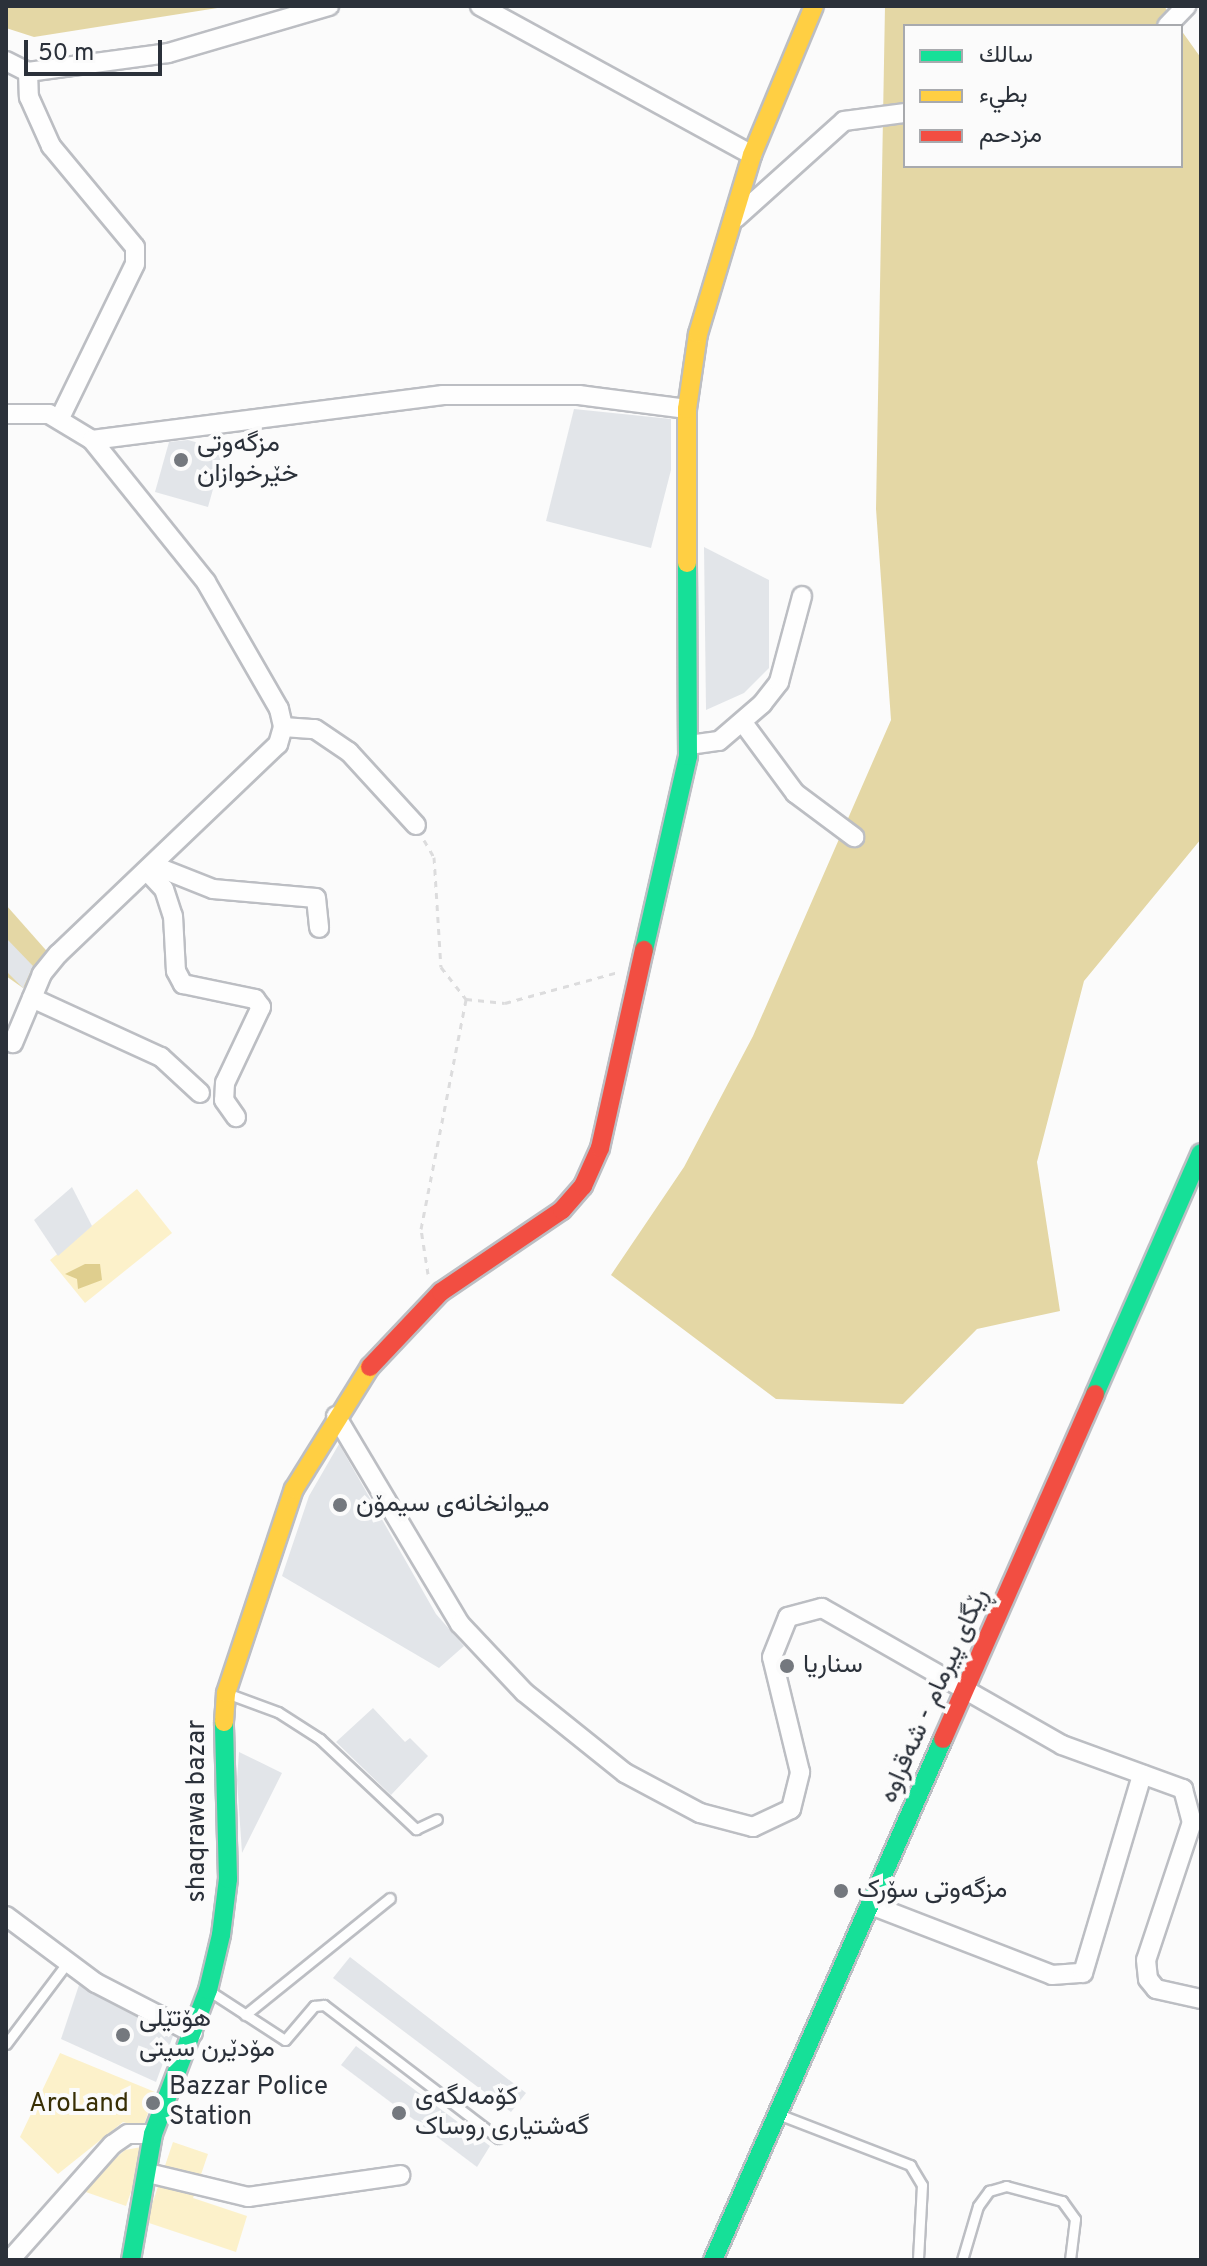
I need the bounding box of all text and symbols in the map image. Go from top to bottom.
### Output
scale bar [28,24,166,74]
legend [903,24,1183,168]
text: 50 m [38,39,94,69]
text: سالك [979,41,1033,71]
text: بطيء [979,81,1028,111]
text: مزدحم [979,121,1042,151]
place label: مزگەوتی خێرخوازان [197,429,299,490]
marker: مزگەوتی خێرخوازان [172,451,190,469]
place label: میوانخانەی سیمۆن [356,1489,550,1521]
marker: میوانخانەی سیمۆن [331,1496,349,1514]
street label: ڕێگای پیرمام - شەقراوە [874,1584,996,1808]
place label: سناريا [803,1650,863,1682]
marker: سناريا [778,1657,796,1675]
street label: shaqrawa bazar [182,1720,214,1902]
place label: مزگەوتی سۆرک [857,1875,1007,1907]
marker: مزگەوتی سۆرک [832,1882,850,1900]
place label: هۆتێلی مۆدێرن سیتی [139,2004,275,2066]
marker: هۆتێلی مۆدێرن سیتی [114,2026,132,2044]
place label: Bazzar Police Station [169,2072,328,2134]
place label: کۆمەلگەی گەشتیاری روساک [415,2082,590,2144]
park label: AroLand [29,2089,129,2121]
marker: Bazzar Police Station [144,2094,162,2112]
marker: کۆمەلگەی گەشتیاری روساک [390,2104,408,2122]

